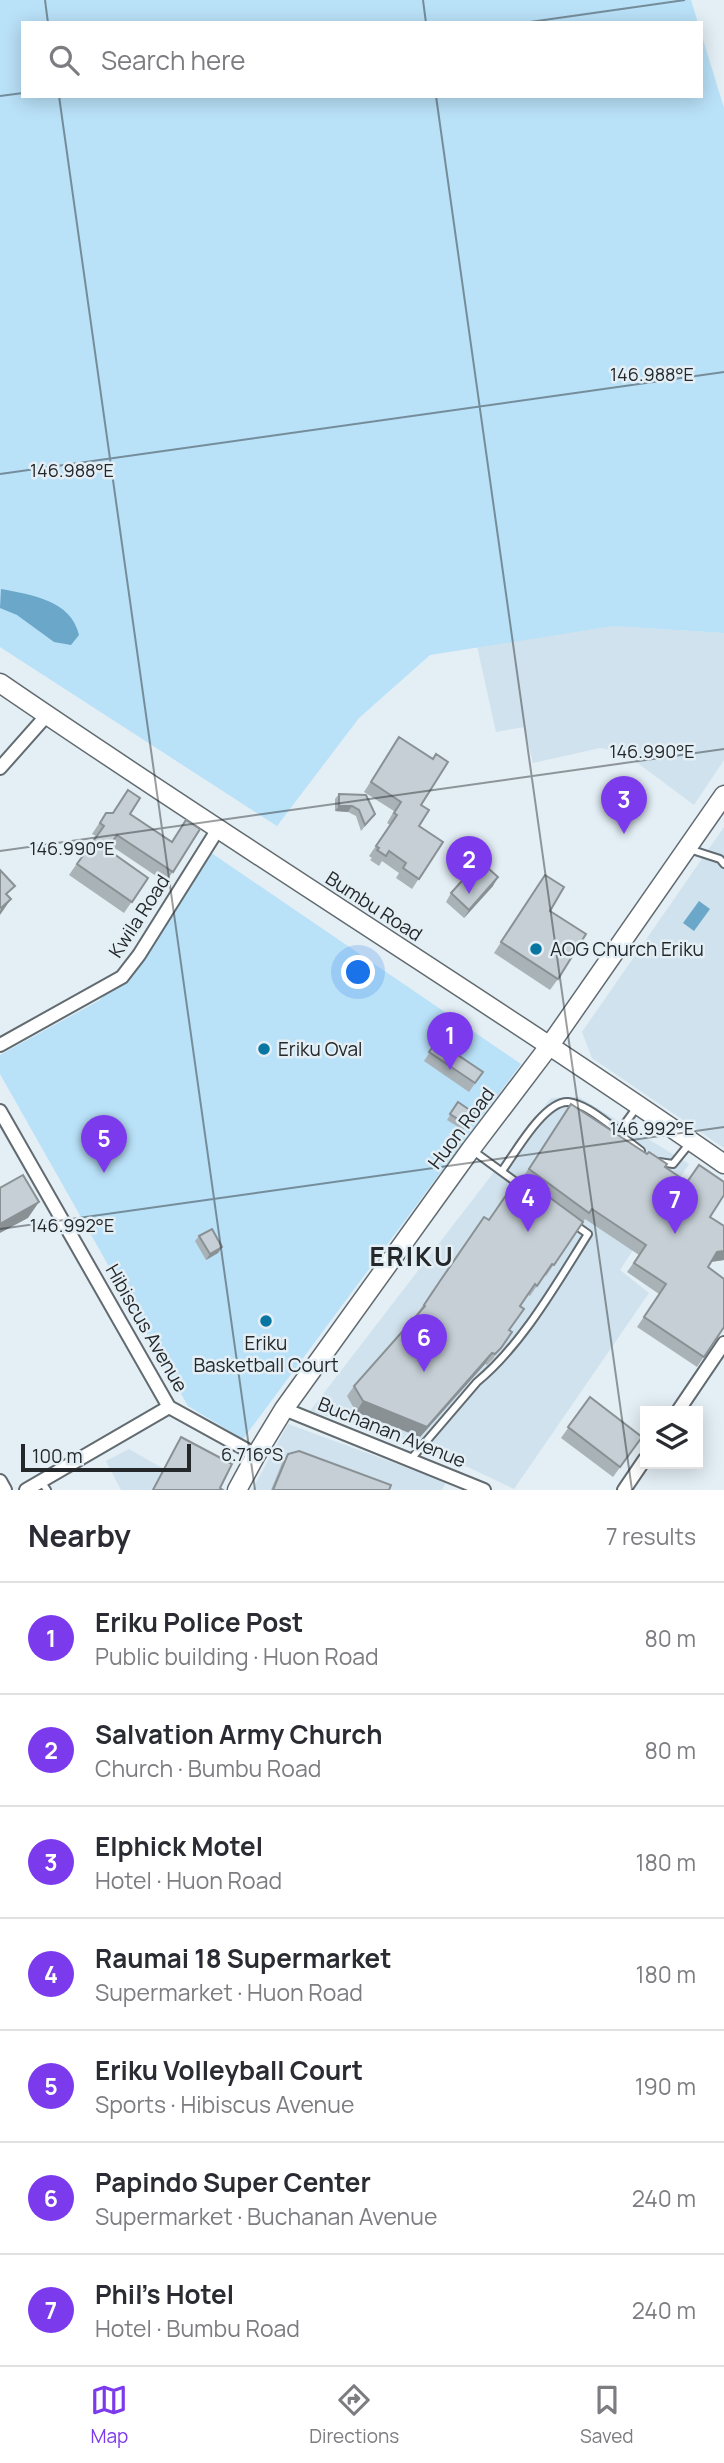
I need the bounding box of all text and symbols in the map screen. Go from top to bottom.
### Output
search box [21,21,703,98]
icon: search [45,41,83,79]
text: Search here [101,42,246,78]
text: 146.988°E [610,362,694,386]
text: 146.988°E [30,458,114,482]
text: 146.990°E [609,739,695,763]
pin: 3 [601,776,647,834]
text: 146.990°E [29,836,115,860]
pin: 2 [446,836,492,894]
street label: Bumbu Road [321,865,427,947]
street label: Kwila Road [102,869,176,963]
place label: AOG Church Eriku [550,936,704,962]
marker: AOG Church Eriku [528,941,544,957]
your location [341,955,375,989]
pin: 1 [427,1012,473,1070]
place label: Eriku Oval [278,1036,362,1062]
marker: Eriku Oval [256,1041,272,1057]
street label: Huon Road [422,1082,500,1174]
pin: 5 [81,1115,127,1173]
text: 146.992°E [610,1116,694,1140]
pin: 4 [505,1174,551,1232]
pin: 7 [652,1176,698,1234]
text: 146.992°E [30,1213,114,1237]
district label: ERIKU [369,1238,455,1274]
street label: Hibiscus Avenue [100,1259,194,1397]
marker: Eriku Basketball Court [258,1313,274,1329]
pin: 6 [401,1314,447,1372]
place label: Eriku Basketball Court [193,1330,339,1378]
street label: Buchanan Avenue [314,1390,470,1474]
map controls [640,1406,703,1469]
button: layers [640,1406,703,1469]
scale bar [21,1441,191,1473]
text: 6.716°S [221,1442,283,1466]
text: 100 m [32,1443,83,1469]
text: Nearby [28,1515,131,1556]
text: 7 results [606,1520,696,1552]
text: Eriku Police Post [95,1604,303,1640]
text: 1 [46,1622,56,1654]
text: 80 m [645,1622,696,1654]
text: Public building · Huon Road [95,1640,379,1672]
text: Salvation Army Church [95,1716,383,1752]
text: 2 [44,1734,58,1766]
text: 80 m [645,1734,696,1766]
text: Church · Bumbu Road [95,1752,321,1784]
text: Elphick Motel [95,1828,263,1864]
text: 3 [44,1846,58,1878]
text: 180 m [636,1846,696,1878]
text: Hotel · Huon Road [95,1864,282,1896]
text: Raumai 18 Supermarket [95,1940,392,1976]
text: 4 [44,1958,58,1990]
text: 180 m [636,1958,696,1990]
text: Supermarket · Huon Road [95,1976,363,2008]
text: Eriku Volleyball Court [95,2052,363,2088]
text: 5 [44,2070,58,2102]
text: 190 m [635,2070,696,2102]
text: Sports · Hibiscus Avenue [95,2088,354,2120]
text: Papindo Super Center [95,2164,371,2200]
text: 6 [44,2182,58,2214]
text: 240 m [632,2182,696,2214]
text: Supermarket · Buchanan Avenue [95,2200,437,2232]
text: Phil's Hotel [95,2276,234,2312]
text: 7 [45,2294,57,2326]
text: 240 m [632,2294,696,2326]
text: Hotel · Bumbu Road [95,2312,300,2344]
tab: Map [90,2381,128,2449]
tab: Directions [309,2381,399,2449]
tab: Saved [580,2381,634,2449]

